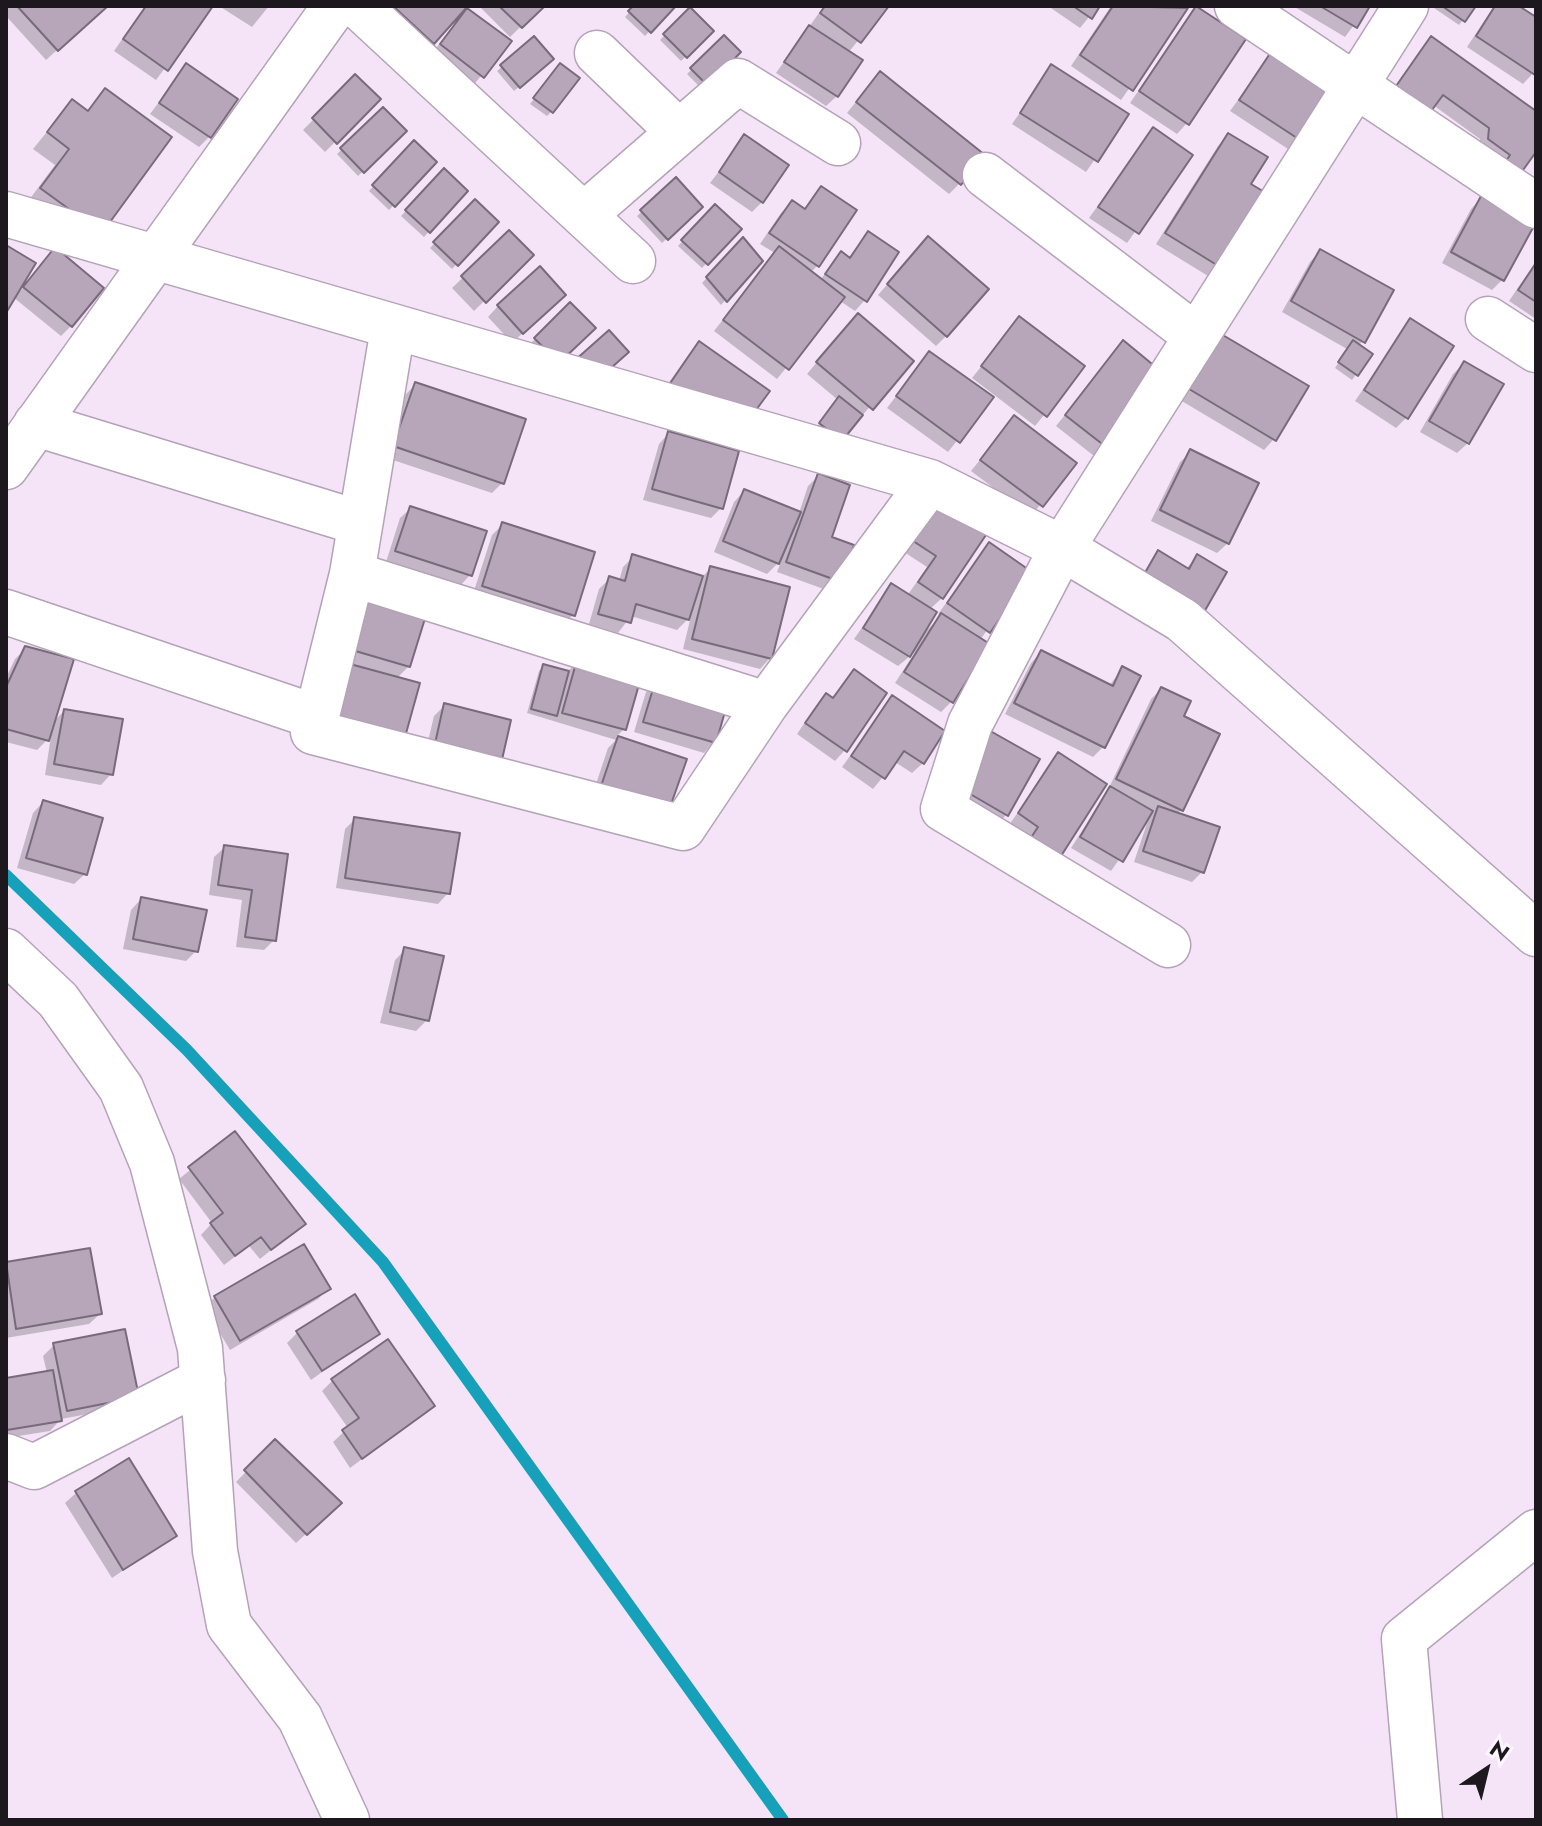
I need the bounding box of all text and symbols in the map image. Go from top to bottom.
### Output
north arrow [1446,1730,1526,1810]
text: N [1483,1732,1516,1768]

